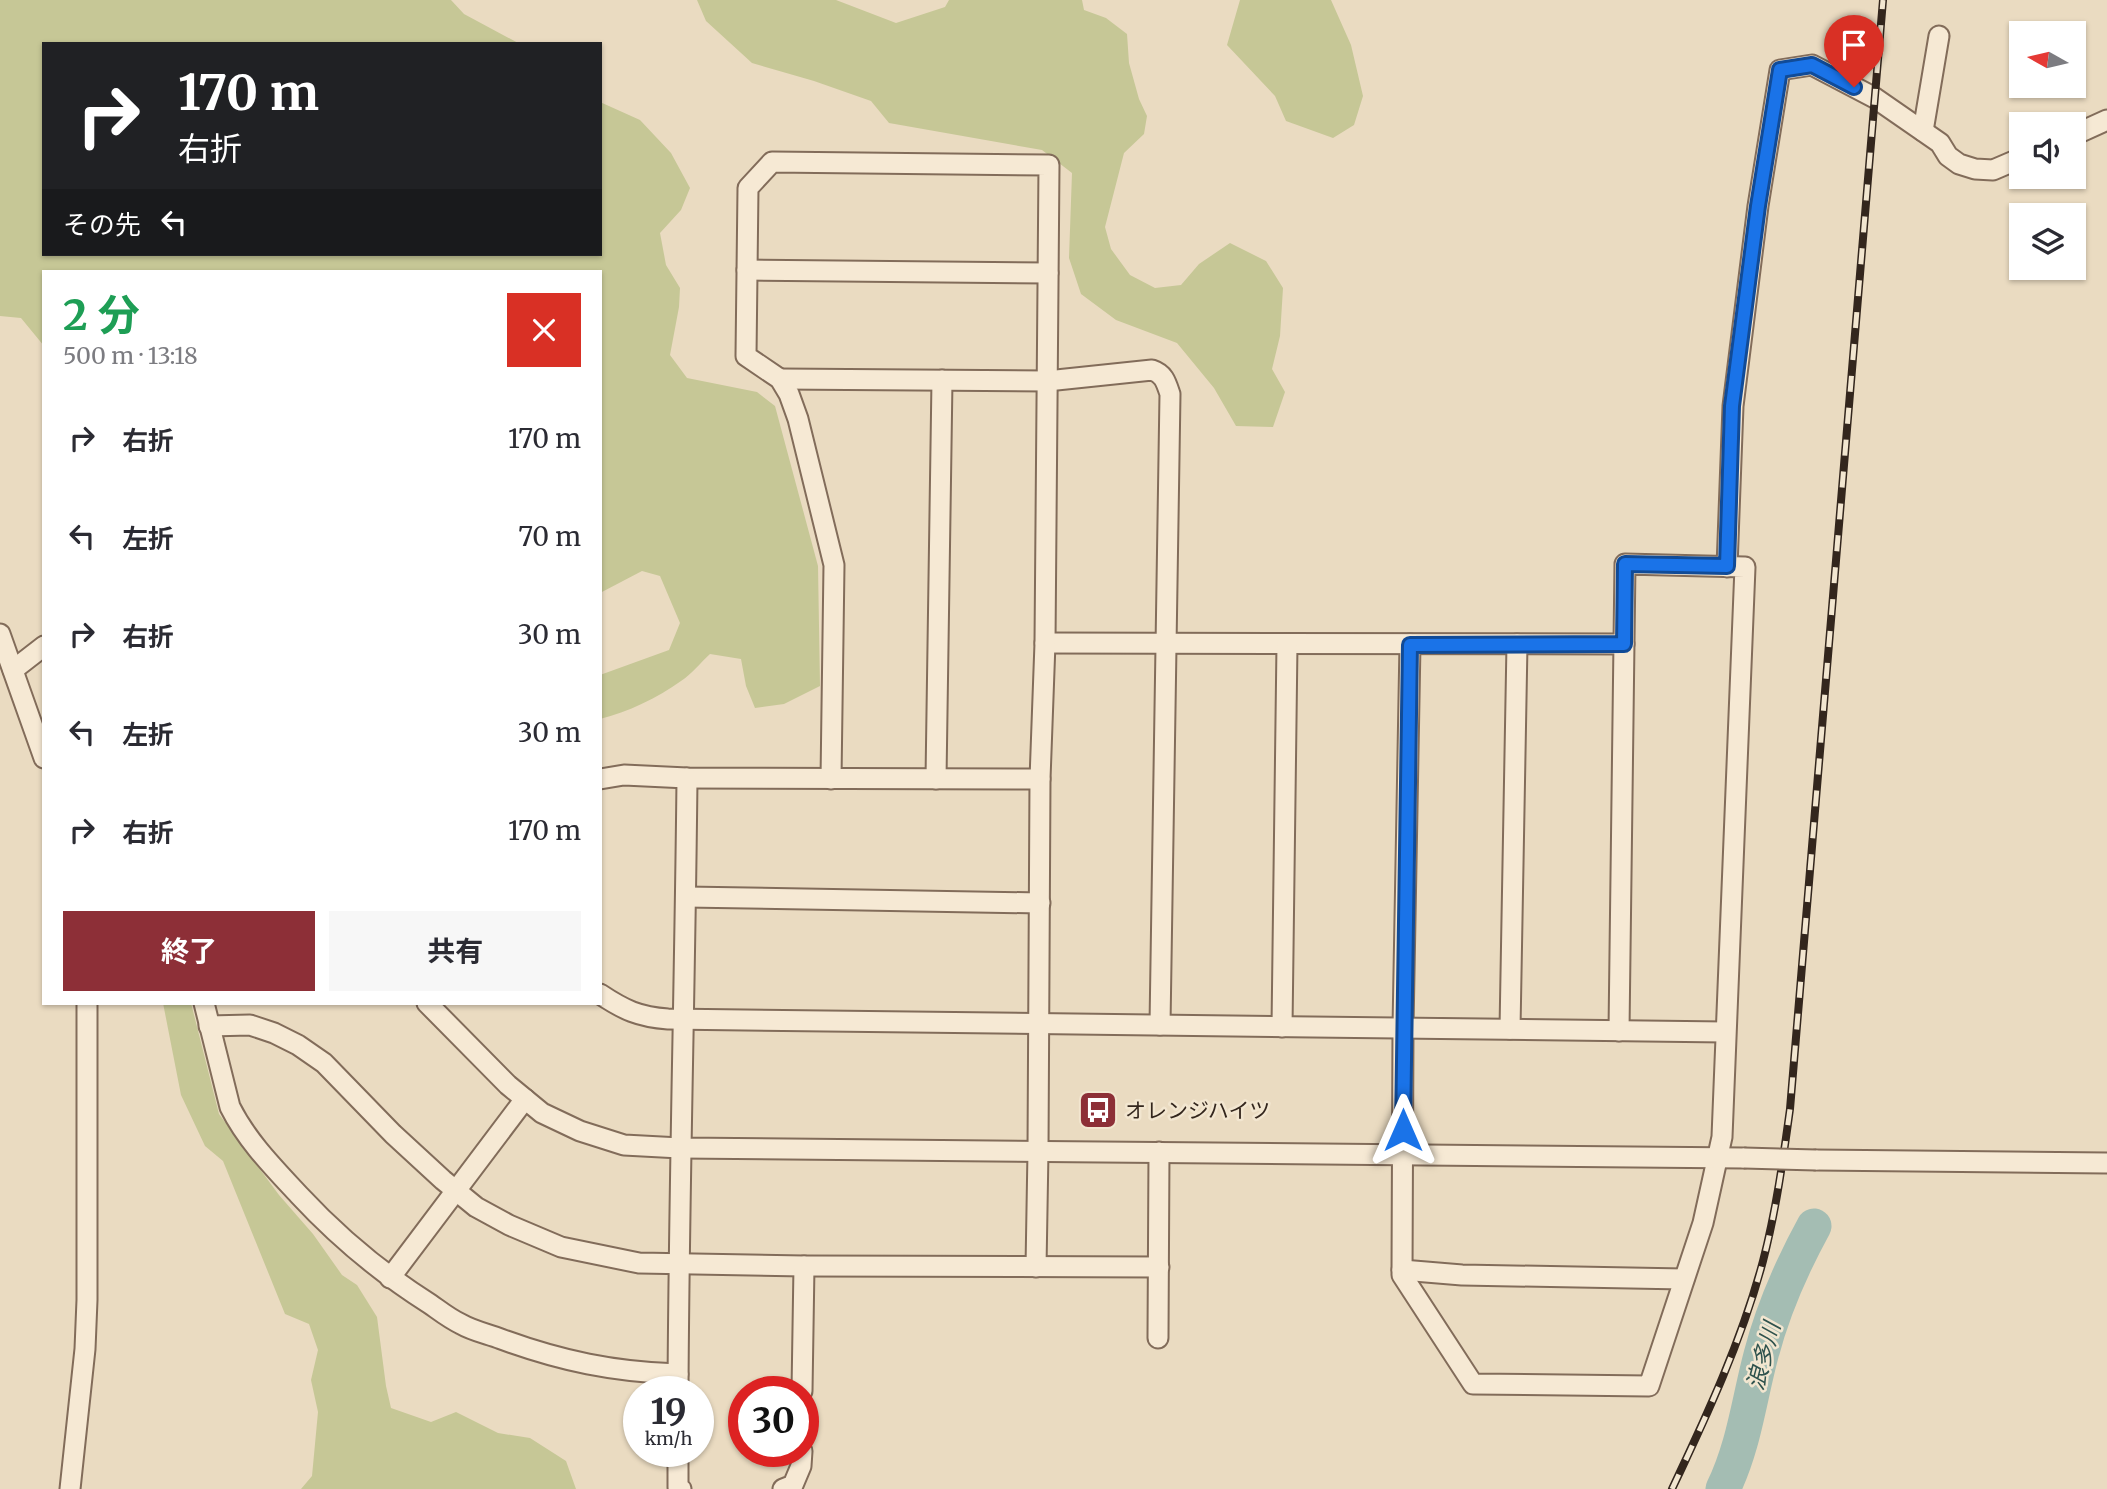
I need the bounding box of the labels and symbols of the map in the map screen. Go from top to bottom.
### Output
pin [1824,15,1884,87]
north arrow [2009,21,2086,98]
bus stop icon: オレンジハイツ [1077,1089,1119,1131]
position arrow [1366,1093,1440,1167]
place label: オレンジハイツ [1125,1097,1270,1124]
water label: 浪多川 [1740,1316,1787,1393]
speed limit sign: 30 [728,1376,819,1467]

